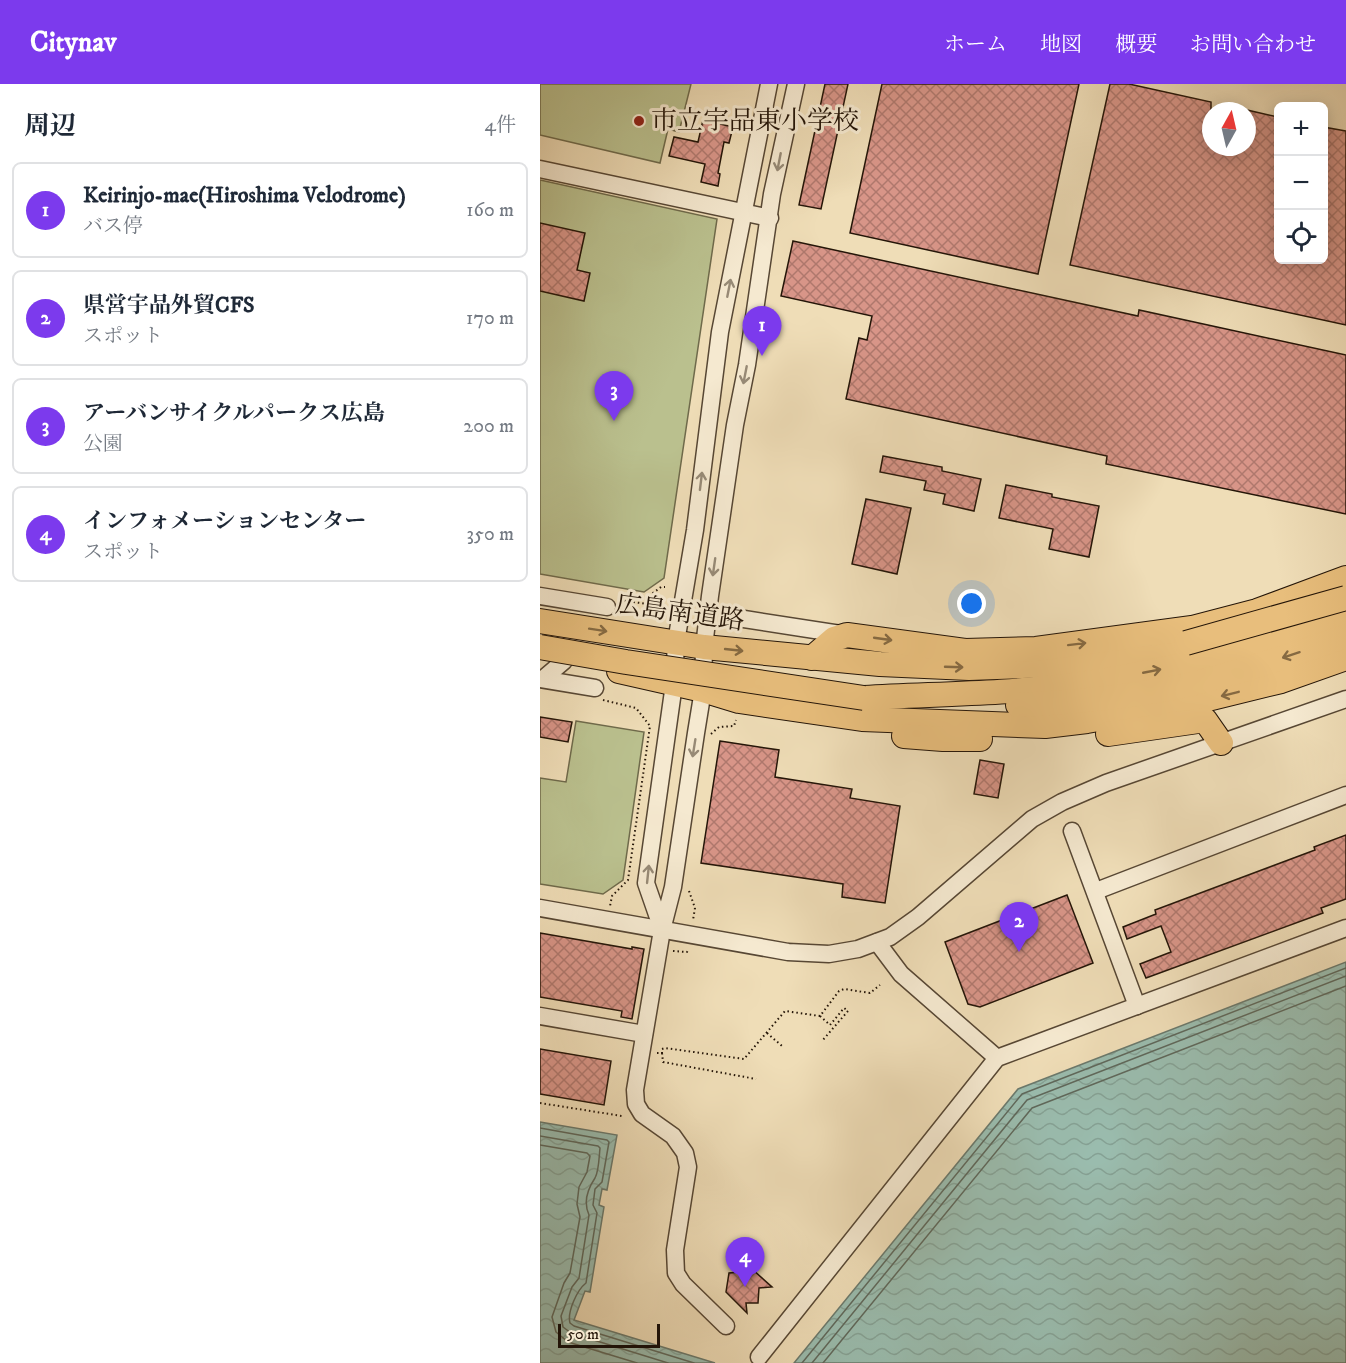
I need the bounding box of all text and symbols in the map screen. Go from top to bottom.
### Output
text: Citynav [30,25,117,60]
text: ホーム [944,32,1007,58]
text: 地図 [1040,32,1082,58]
text: 概要 [1115,32,1157,58]
text: お問い合わせ [1190,32,1316,58]
north arrow [1202,102,1256,156]
map controls [1274,102,1328,264]
button: + [1274,102,1328,156]
place label: 市立宇品東小学校 [651,105,859,138]
text: 周辺 [24,110,76,143]
text: 4件 [484,113,516,138]
marker: 市立宇品東小学校 [632,114,646,128]
one-way arrow [773,151,784,171]
button: − [1274,156,1328,210]
text: Keirinjo-mae(Hiroshima Velodrome) [83,182,406,209]
text: 1 [42,198,49,223]
text: 160 m [466,198,514,223]
button: locate [1274,210,1328,264]
text: バス停 [83,214,143,239]
one-way arrow [724,279,735,298]
text: 県営宇品外貿CFS [83,292,255,319]
text: 2 [41,306,50,331]
text: 170 m [466,306,514,331]
pin: 1 [742,306,782,356]
text: スポット [83,324,163,349]
one-way arrow [739,365,750,384]
pin: 3 [594,372,634,421]
text: アーバンサイクルパークス広島 [83,400,385,427]
text: 3 [42,414,49,439]
text: 200 m [463,414,514,439]
text: 公園 [83,432,123,457]
one-way arrow [696,471,707,491]
text: インフォメーションセンター [83,508,366,535]
text: 4 [40,522,51,547]
text: 350 m [467,522,514,547]
text: スポット [83,540,163,565]
one-way arrow [709,557,720,577]
street label: 広島南道路 [613,588,747,638]
your location [957,589,986,618]
one-way arrow [587,625,607,636]
one-way arrow [873,634,893,645]
one-way arrow [1067,638,1087,649]
one-way arrow [724,645,744,656]
one-way arrow [1282,650,1301,661]
one-way arrow [943,662,963,673]
one-way arrow [1141,665,1161,676]
one-way arrow [1221,688,1240,700]
one-way arrow [688,737,699,757]
one-way arrow [642,865,653,884]
pin: 2 [1000,902,1038,952]
pin: 4 [726,1238,764,1287]
scale bar [558,1321,660,1348]
text: 50 m [567,1324,599,1344]

